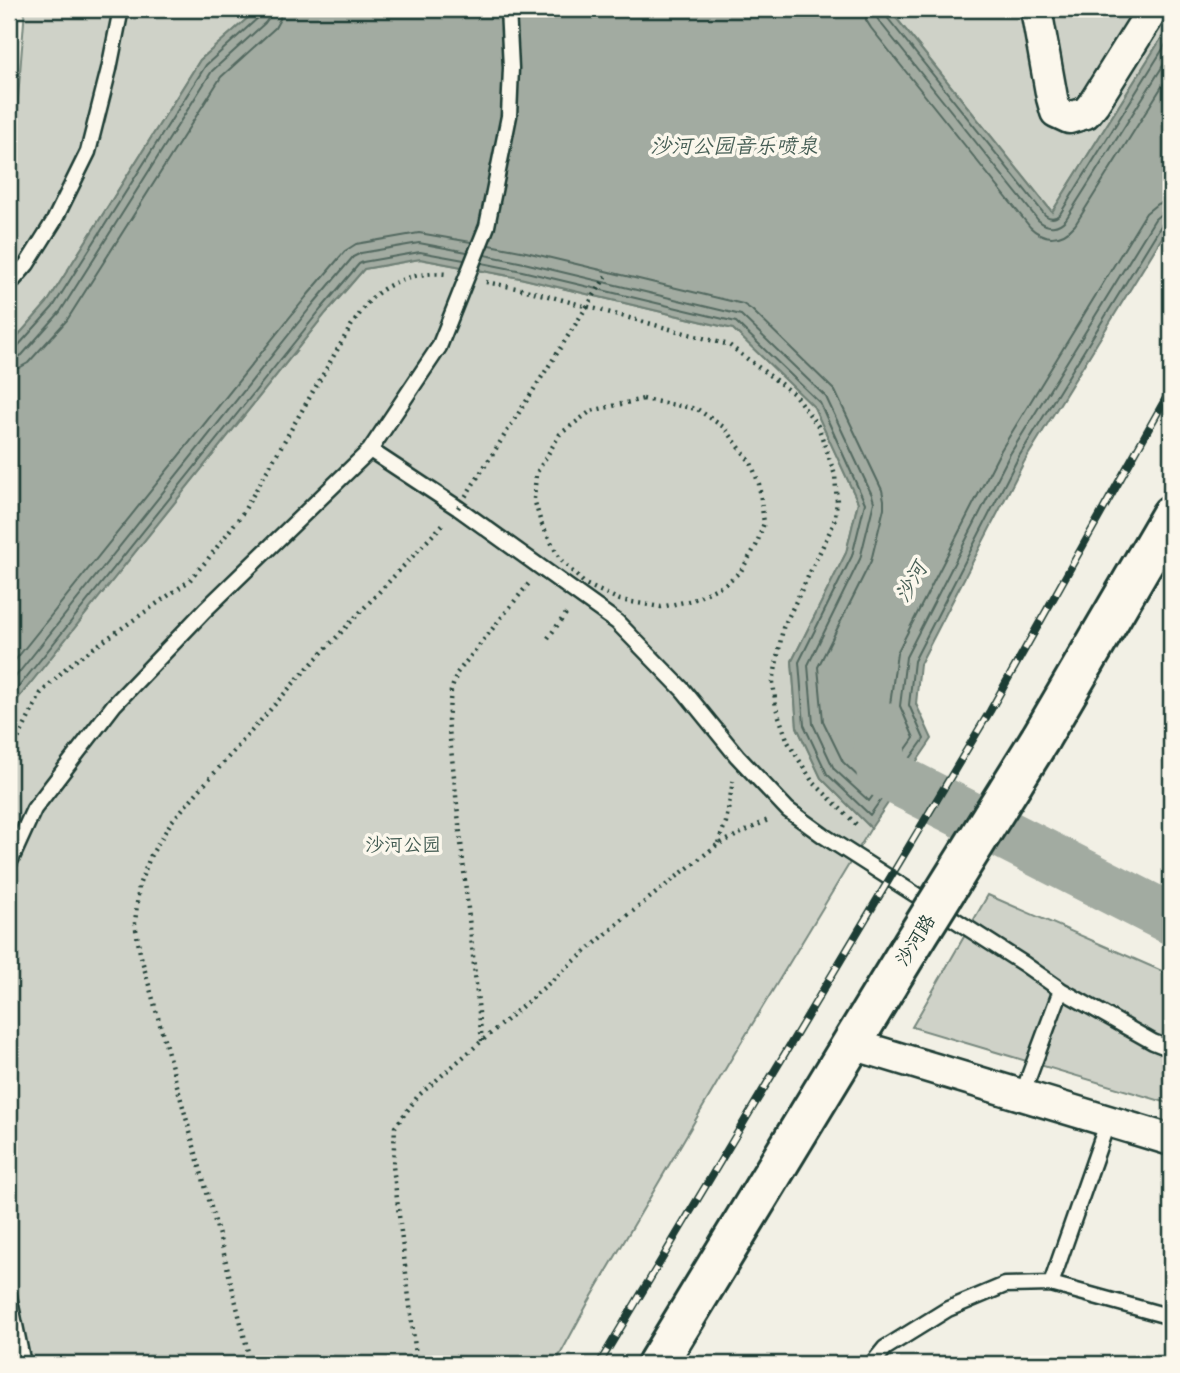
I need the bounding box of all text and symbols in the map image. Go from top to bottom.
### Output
water label: 沙河公园音乐喷泉 [650,132,818,160]
water label: 沙河 [888,554,935,607]
park label: 沙河公园 [365,832,441,857]
street label: 沙河路 [889,909,941,971]

